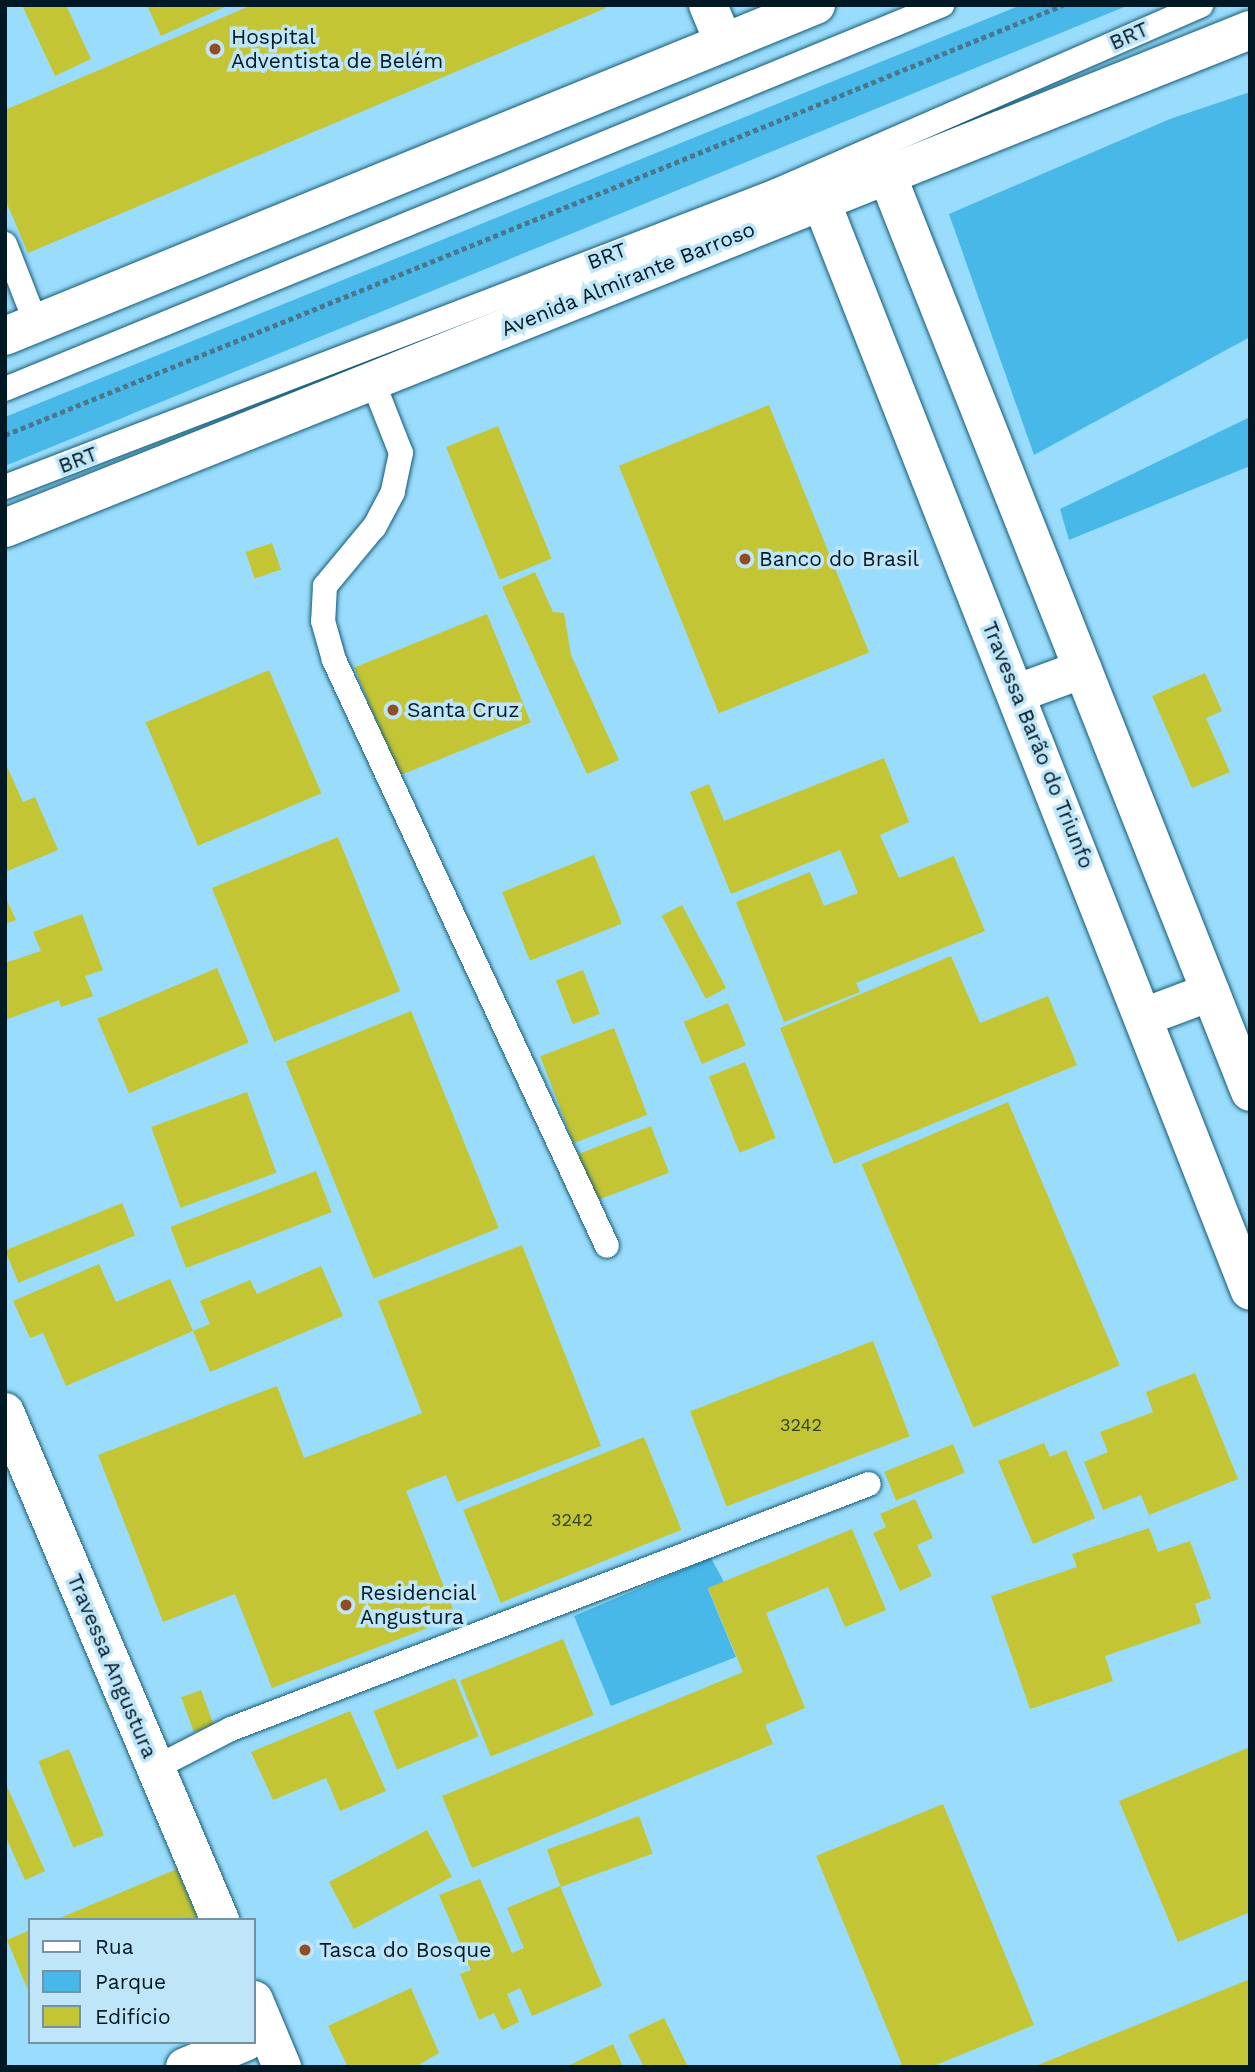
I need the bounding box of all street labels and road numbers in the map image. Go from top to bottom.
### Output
street label: BRT [1106,16,1152,56]
street label: Avenida Almirante Barroso [497,216,759,342]
street label: BRT [584,237,630,275]
street label: BRT [55,441,101,479]
street label: Travessa Barão do Triunfo [977,617,1099,873]
street label: Travessa Angustura [61,1569,163,1763]

